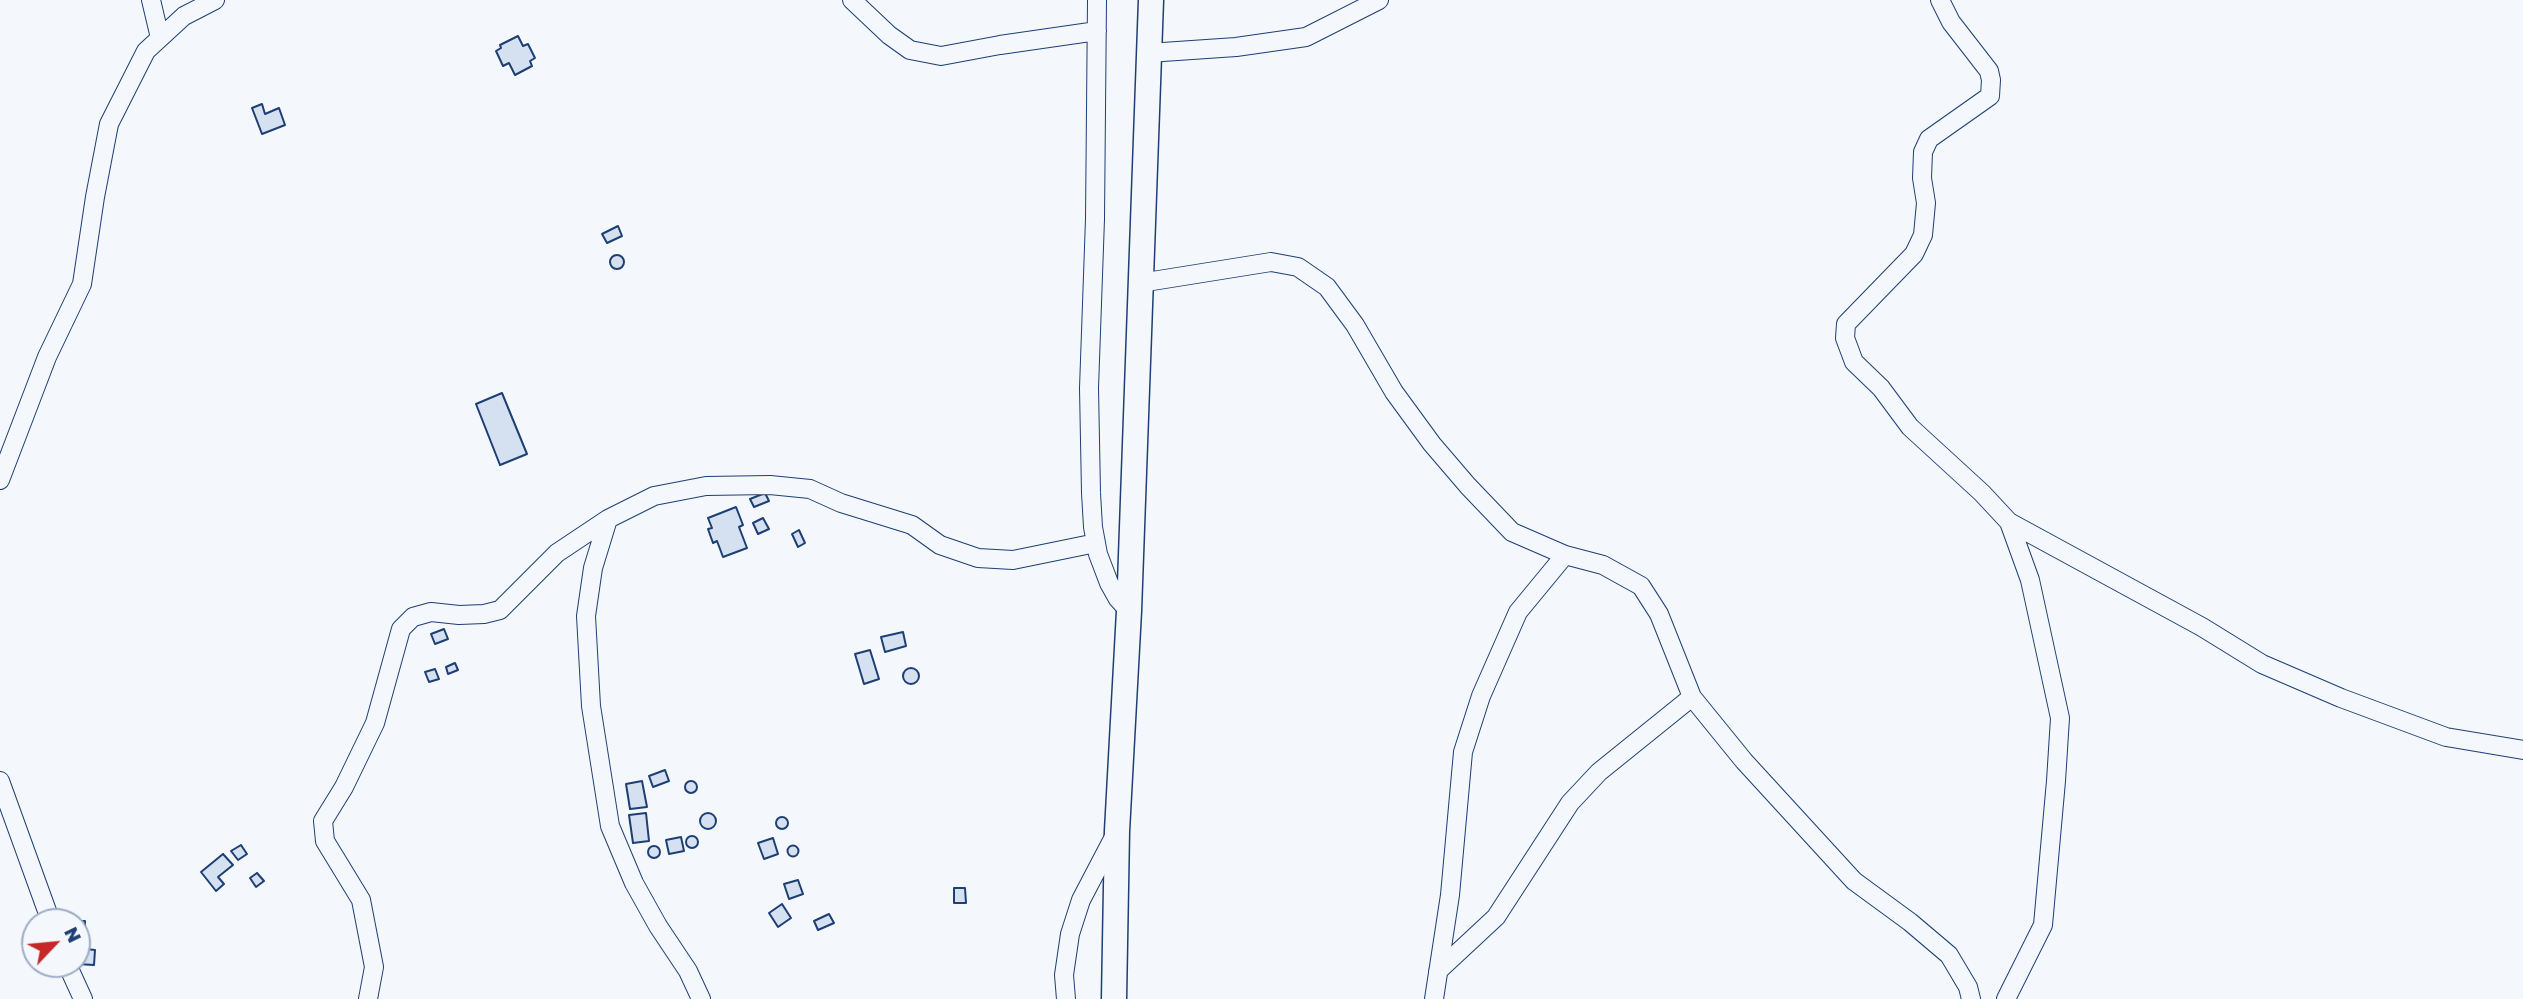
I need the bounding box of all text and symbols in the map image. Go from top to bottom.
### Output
north arrow [21,908,91,978]
text: N [60,923,87,946]

